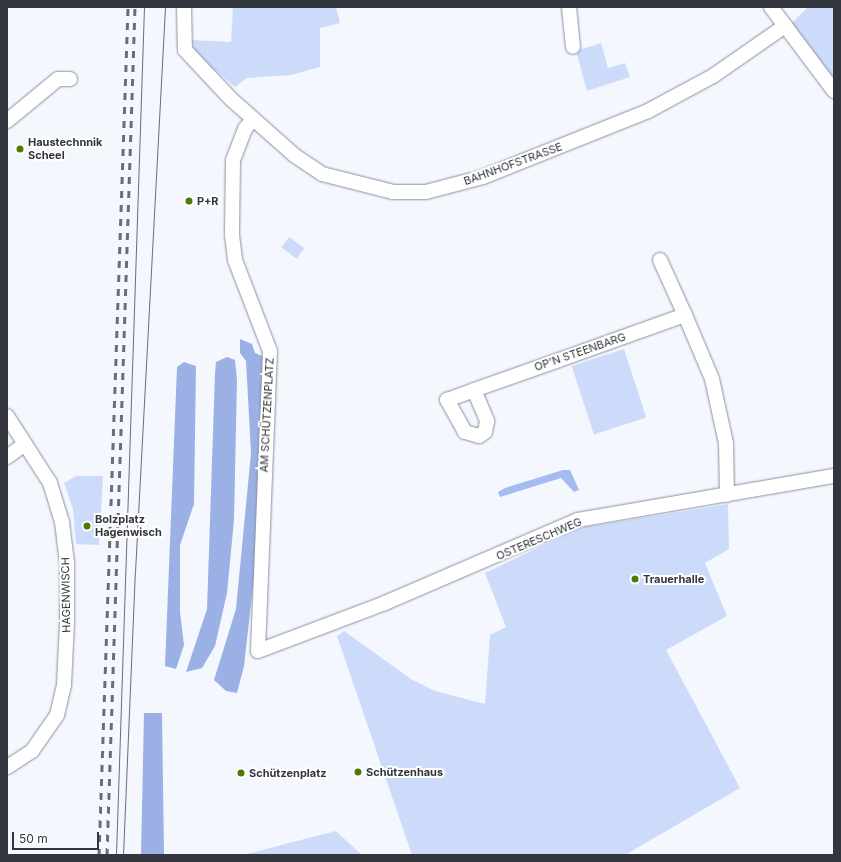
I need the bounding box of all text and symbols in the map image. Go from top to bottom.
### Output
place label: Haustechnnik Scheel [28,136,102,162]
street label: BAHNHOFSTRASSE [462,140,564,188]
marker: Haustechnnik Scheel [15,144,25,154]
place label: P+R [197,194,219,208]
marker: P+R [184,196,194,206]
street label: OP'N STEENBARG [533,330,627,374]
street label: AM SCHÜTZENPLATZ [257,357,277,473]
place label: Bolzplatz Hagenwisch [95,513,162,539]
street label: OSTERESCHWEG [494,515,584,563]
marker: Bolzplatz Hagenwisch [82,521,92,531]
street label: HAGENWISCH [59,557,73,633]
place label: Trauerhalle [643,572,704,586]
marker: Trauerhalle [630,574,640,584]
place label: Schützenhaus [366,765,443,779]
place label: Schützenplatz [249,766,327,780]
marker: Schützenhaus [353,767,363,777]
marker: Schützenplatz [236,768,246,778]
scale bar [14,824,101,850]
text: 50 m [19,831,48,846]

